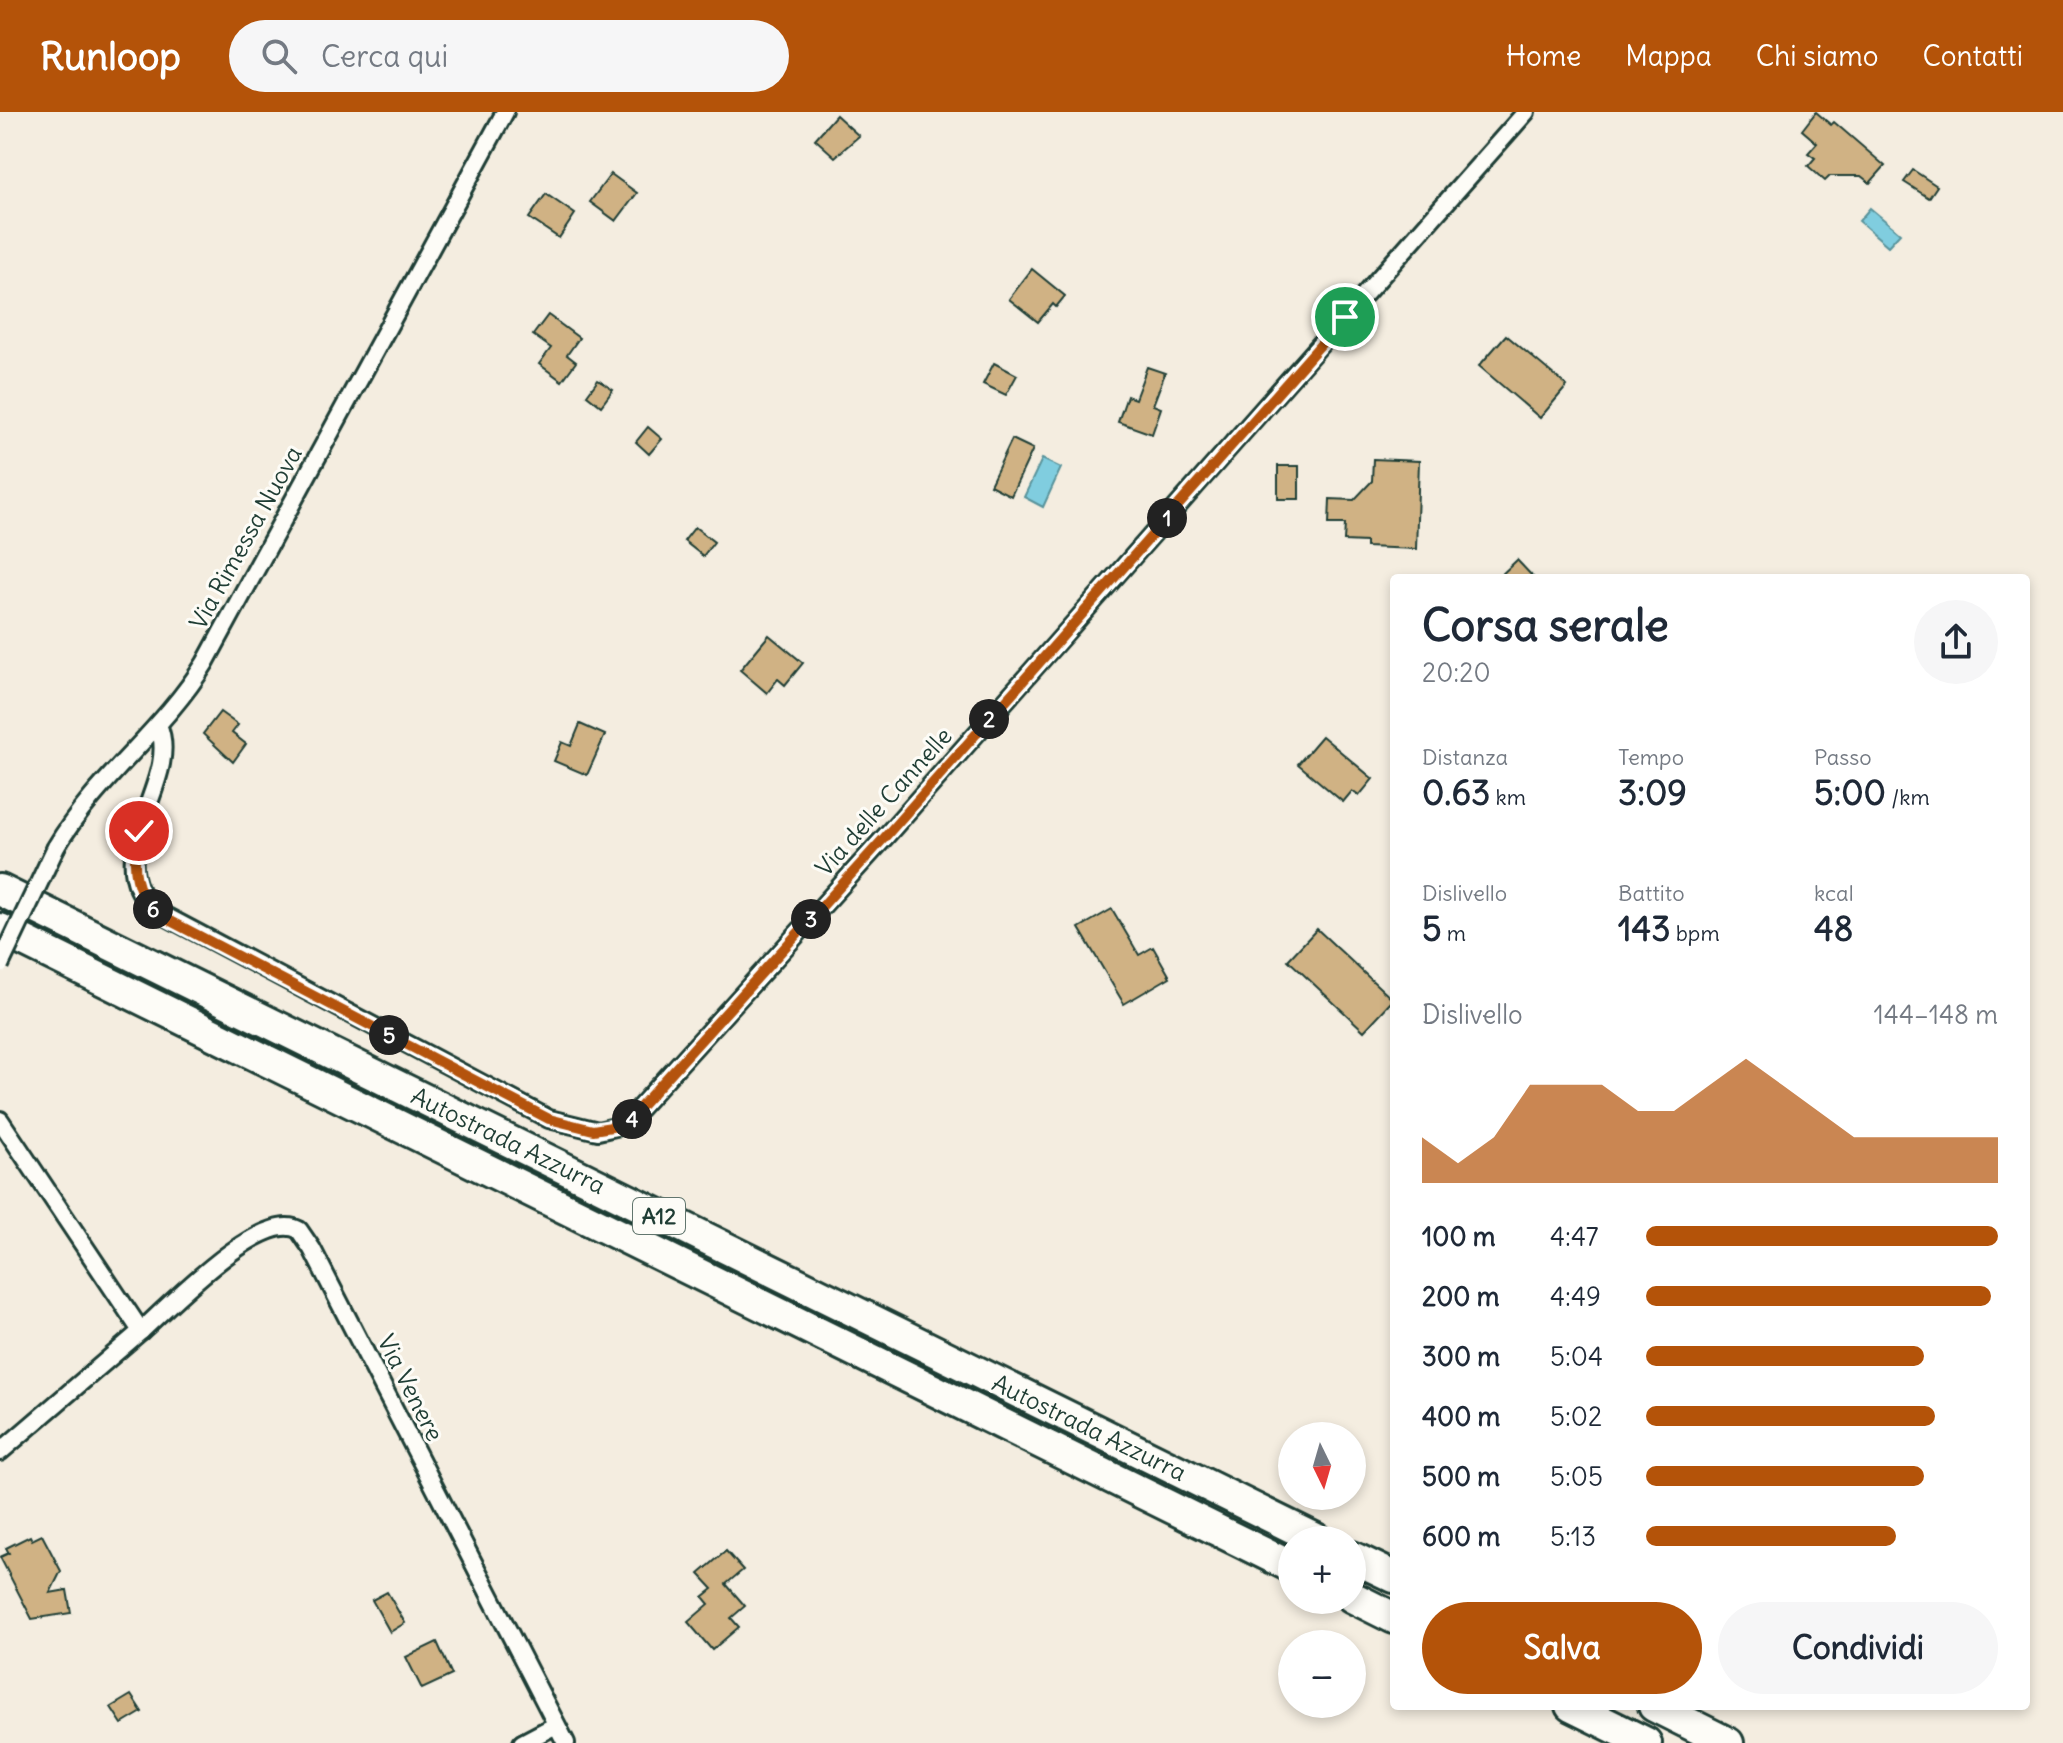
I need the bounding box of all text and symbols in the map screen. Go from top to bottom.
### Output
search box [229,20,789,92]
text: Runloop [40,33,181,80]
icon: search [257,34,301,78]
text: Cerca qui [321,37,448,75]
text: Home [1506,38,1581,74]
text: Mappa [1625,38,1712,74]
text: Chi siamo [1756,38,1879,74]
text: Contatti [1923,38,2023,74]
pin [1311,283,1379,351]
icon: arrive [1323,295,1367,339]
street label: Via Rimessa Nuova [182,441,308,634]
pin: 1 [1147,498,1187,538]
text: 1 [1163,504,1171,532]
text: Corsa serale [1422,598,1669,653]
button: share [1914,600,1998,684]
text: 20:20 [1422,656,1491,689]
pin: 2 [969,699,1009,739]
text: 2 [983,705,995,733]
street label: Via delle Cannelle [809,721,958,882]
text: Distanza [1422,743,1508,771]
text: Tempo [1618,743,1684,771]
text: Passo [1814,743,1872,771]
text: 0.63 [1422,771,1490,814]
text: 3:09 [1618,771,1687,814]
text: 5:00 [1814,771,1886,814]
text: km [1490,783,1526,811]
text: /km [1886,783,1930,811]
pin [105,797,173,865]
icon: check [117,809,161,853]
text: Dislivello [1422,879,1507,907]
text: Battito [1618,879,1685,907]
text: kcal [1814,879,1854,907]
pin: 6 [133,889,173,929]
text: 6 [147,895,159,923]
pin: 3 [791,899,831,939]
text: 3 [805,905,817,933]
text: 5 [1422,907,1442,950]
text: 143 [1618,907,1670,950]
text: 48 [1814,907,1853,950]
text: m [1442,919,1466,947]
text: bpm [1670,919,1720,947]
text: Dislivello [1422,998,1523,1031]
text: 144–148 m [1874,998,1998,1031]
pin: 5 [369,1015,409,1055]
text: 5 [383,1021,395,1049]
street label: Autostrada Azzurra [407,1080,610,1200]
pin: 4 [612,1099,652,1139]
text: 4 [626,1105,638,1133]
road number: A12 [633,1198,685,1234]
text: 100 m [1422,1220,1496,1253]
text: 4:47 [1550,1220,1598,1253]
text: 200 m [1422,1280,1499,1313]
text: 4:49 [1550,1280,1601,1313]
street label: Via Venere [371,1329,451,1446]
text: 300 m [1422,1340,1500,1373]
text: 5:04 [1550,1340,1603,1373]
street label: Autostrada Azzurra [988,1367,1191,1487]
text: 400 m [1422,1400,1500,1433]
text: 5:02 [1550,1400,1602,1433]
north arrow [1278,1422,1366,1510]
map controls [1278,1422,1366,1718]
text: 500 m [1422,1460,1500,1493]
text: 5:05 [1550,1460,1603,1493]
text: 600 m [1422,1520,1500,1553]
text: 5:13 [1550,1520,1596,1553]
button: + [1278,1526,1366,1614]
button: Salva [1422,1602,1702,1694]
button: Condividi [1718,1602,1998,1694]
button: − [1278,1630,1366,1718]

